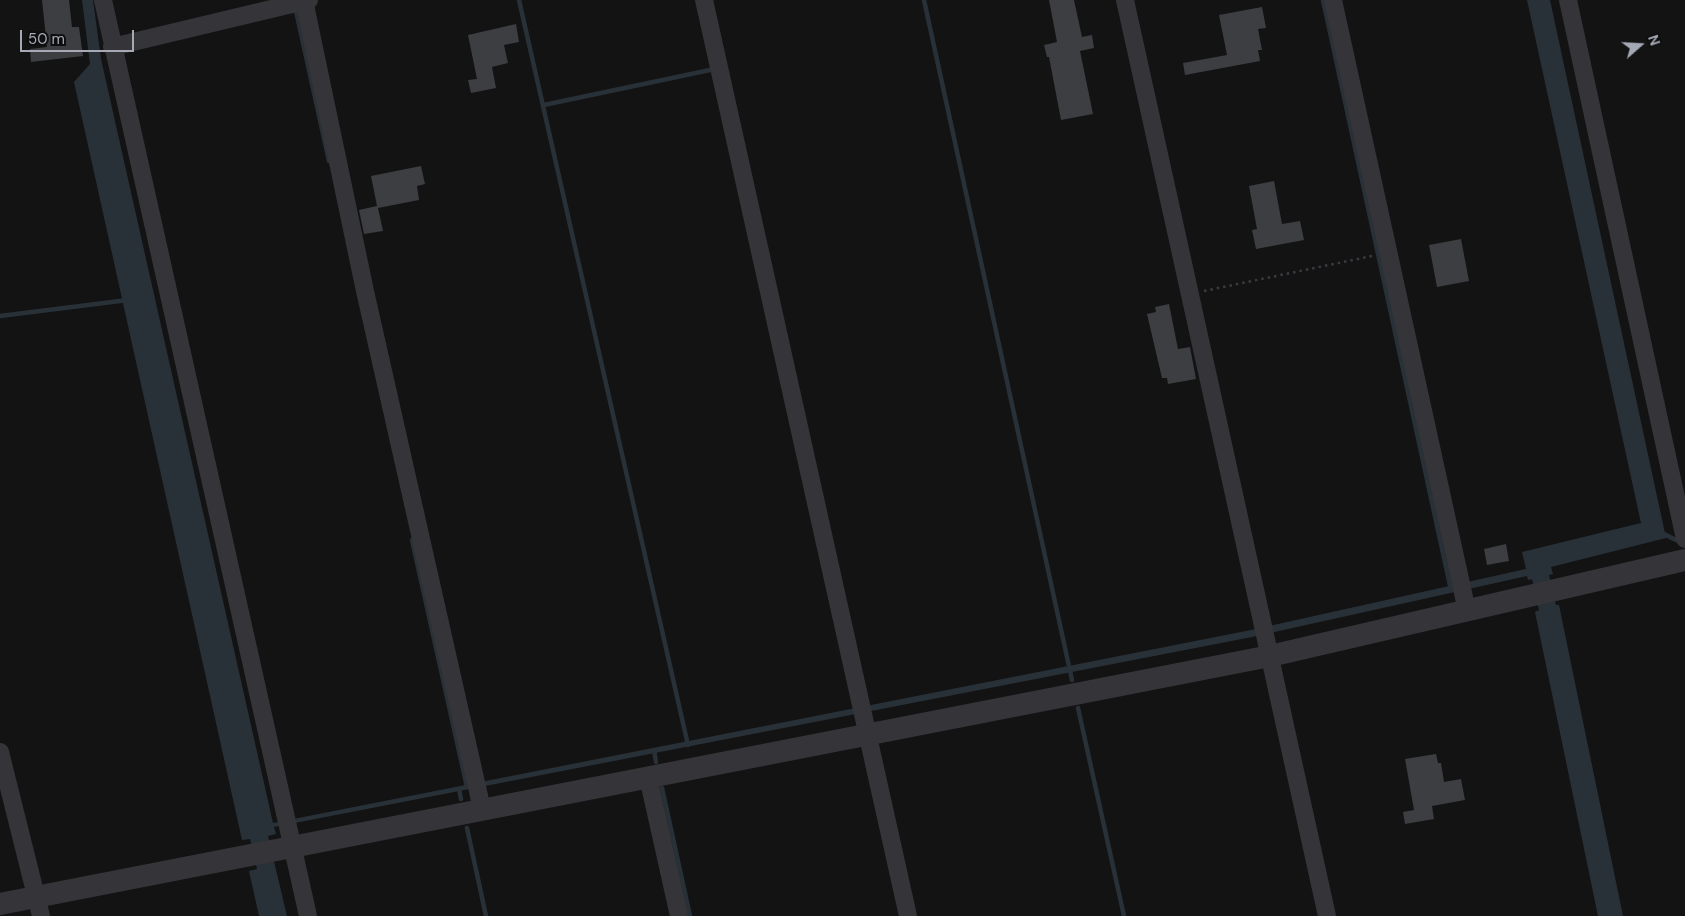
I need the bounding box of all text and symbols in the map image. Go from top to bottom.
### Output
scale bar [22,20,136,52]
north arrow [1615,20,1665,70]
text: 50 m [28,29,65,49]
text: N [1644,32,1664,48]

